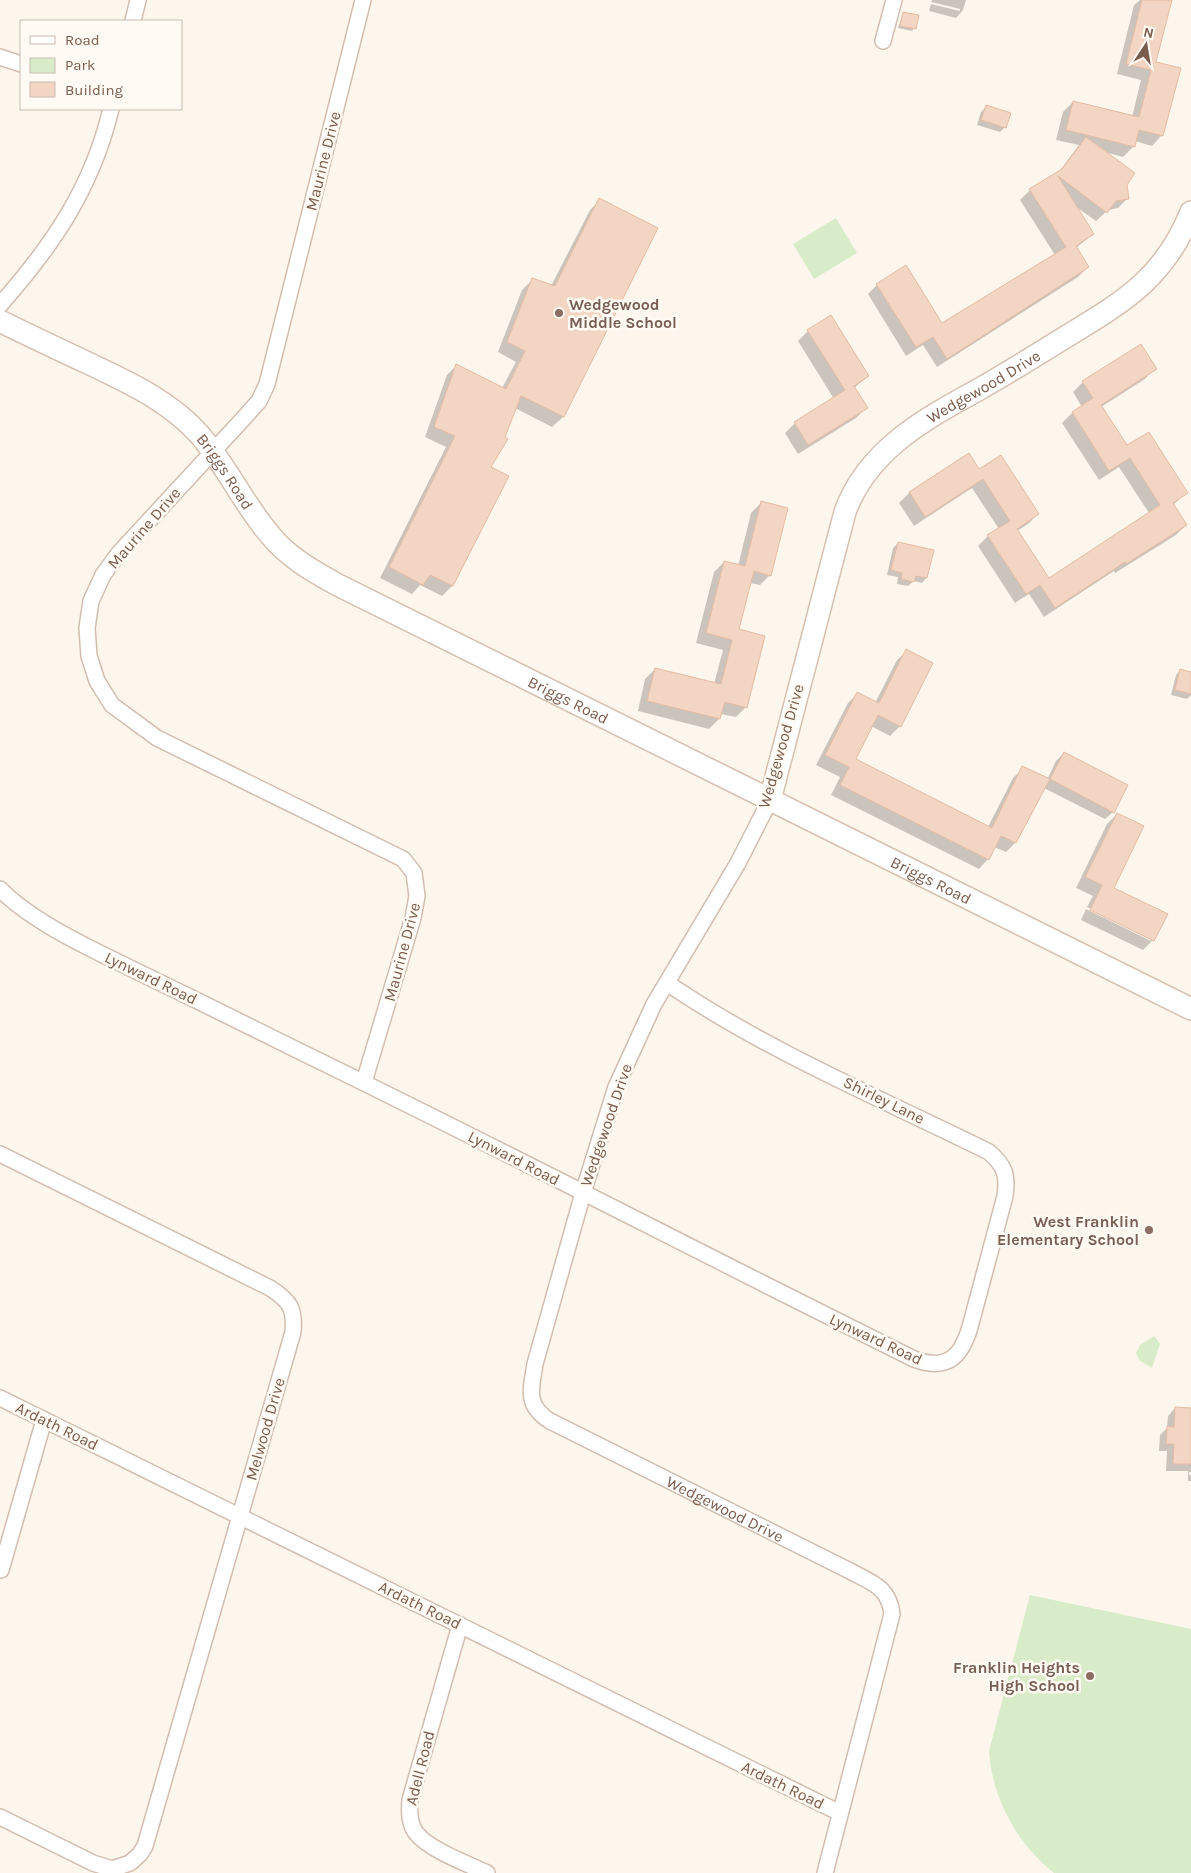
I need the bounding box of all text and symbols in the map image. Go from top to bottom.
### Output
legend [20,20,182,110]
north arrow [1121,20,1171,70]
text: N [1142,23,1155,42]
text: Road [65,31,100,49]
text: Park [65,56,95,74]
text: Building [65,81,123,99]
street label: Maurine Drive [301,109,345,213]
place label: Wedgewood Middle School [569,295,677,332]
marker: Wedgewood Middle School [553,307,565,319]
street label: Wedgewood Drive [923,346,1044,427]
street label: Briggs Road [193,429,258,513]
street label: Maurine Drive [103,483,185,573]
street label: Briggs Road [525,672,612,728]
street label: Wedgewood Drive [754,682,808,810]
street label: Briggs Road [888,852,975,908]
street label: Maurine Drive [380,900,424,1004]
street label: Lynward Road [102,947,200,1009]
street label: Wedgewood Drive [576,1061,636,1189]
street label: Shirley Lane [840,1072,928,1128]
street label: Lynward Road [465,1127,563,1189]
place label: West Franklin Elementary School [997,1212,1139,1249]
marker: West Franklin Elementary School [1143,1224,1155,1236]
street label: Lynward Road [826,1309,926,1369]
street label: Melwood Drive [241,1375,289,1483]
street label: Ardath Road [13,1398,101,1454]
street label: Wedgewood Drive [663,1471,787,1546]
street label: Ardath Road [376,1577,464,1633]
place label: Franklin Heights High School [953,1658,1080,1695]
marker: Franklin Heights High School [1084,1670,1096,1682]
street label: Adell Road [402,1729,438,1807]
street label: Ardath Road [739,1757,827,1813]

